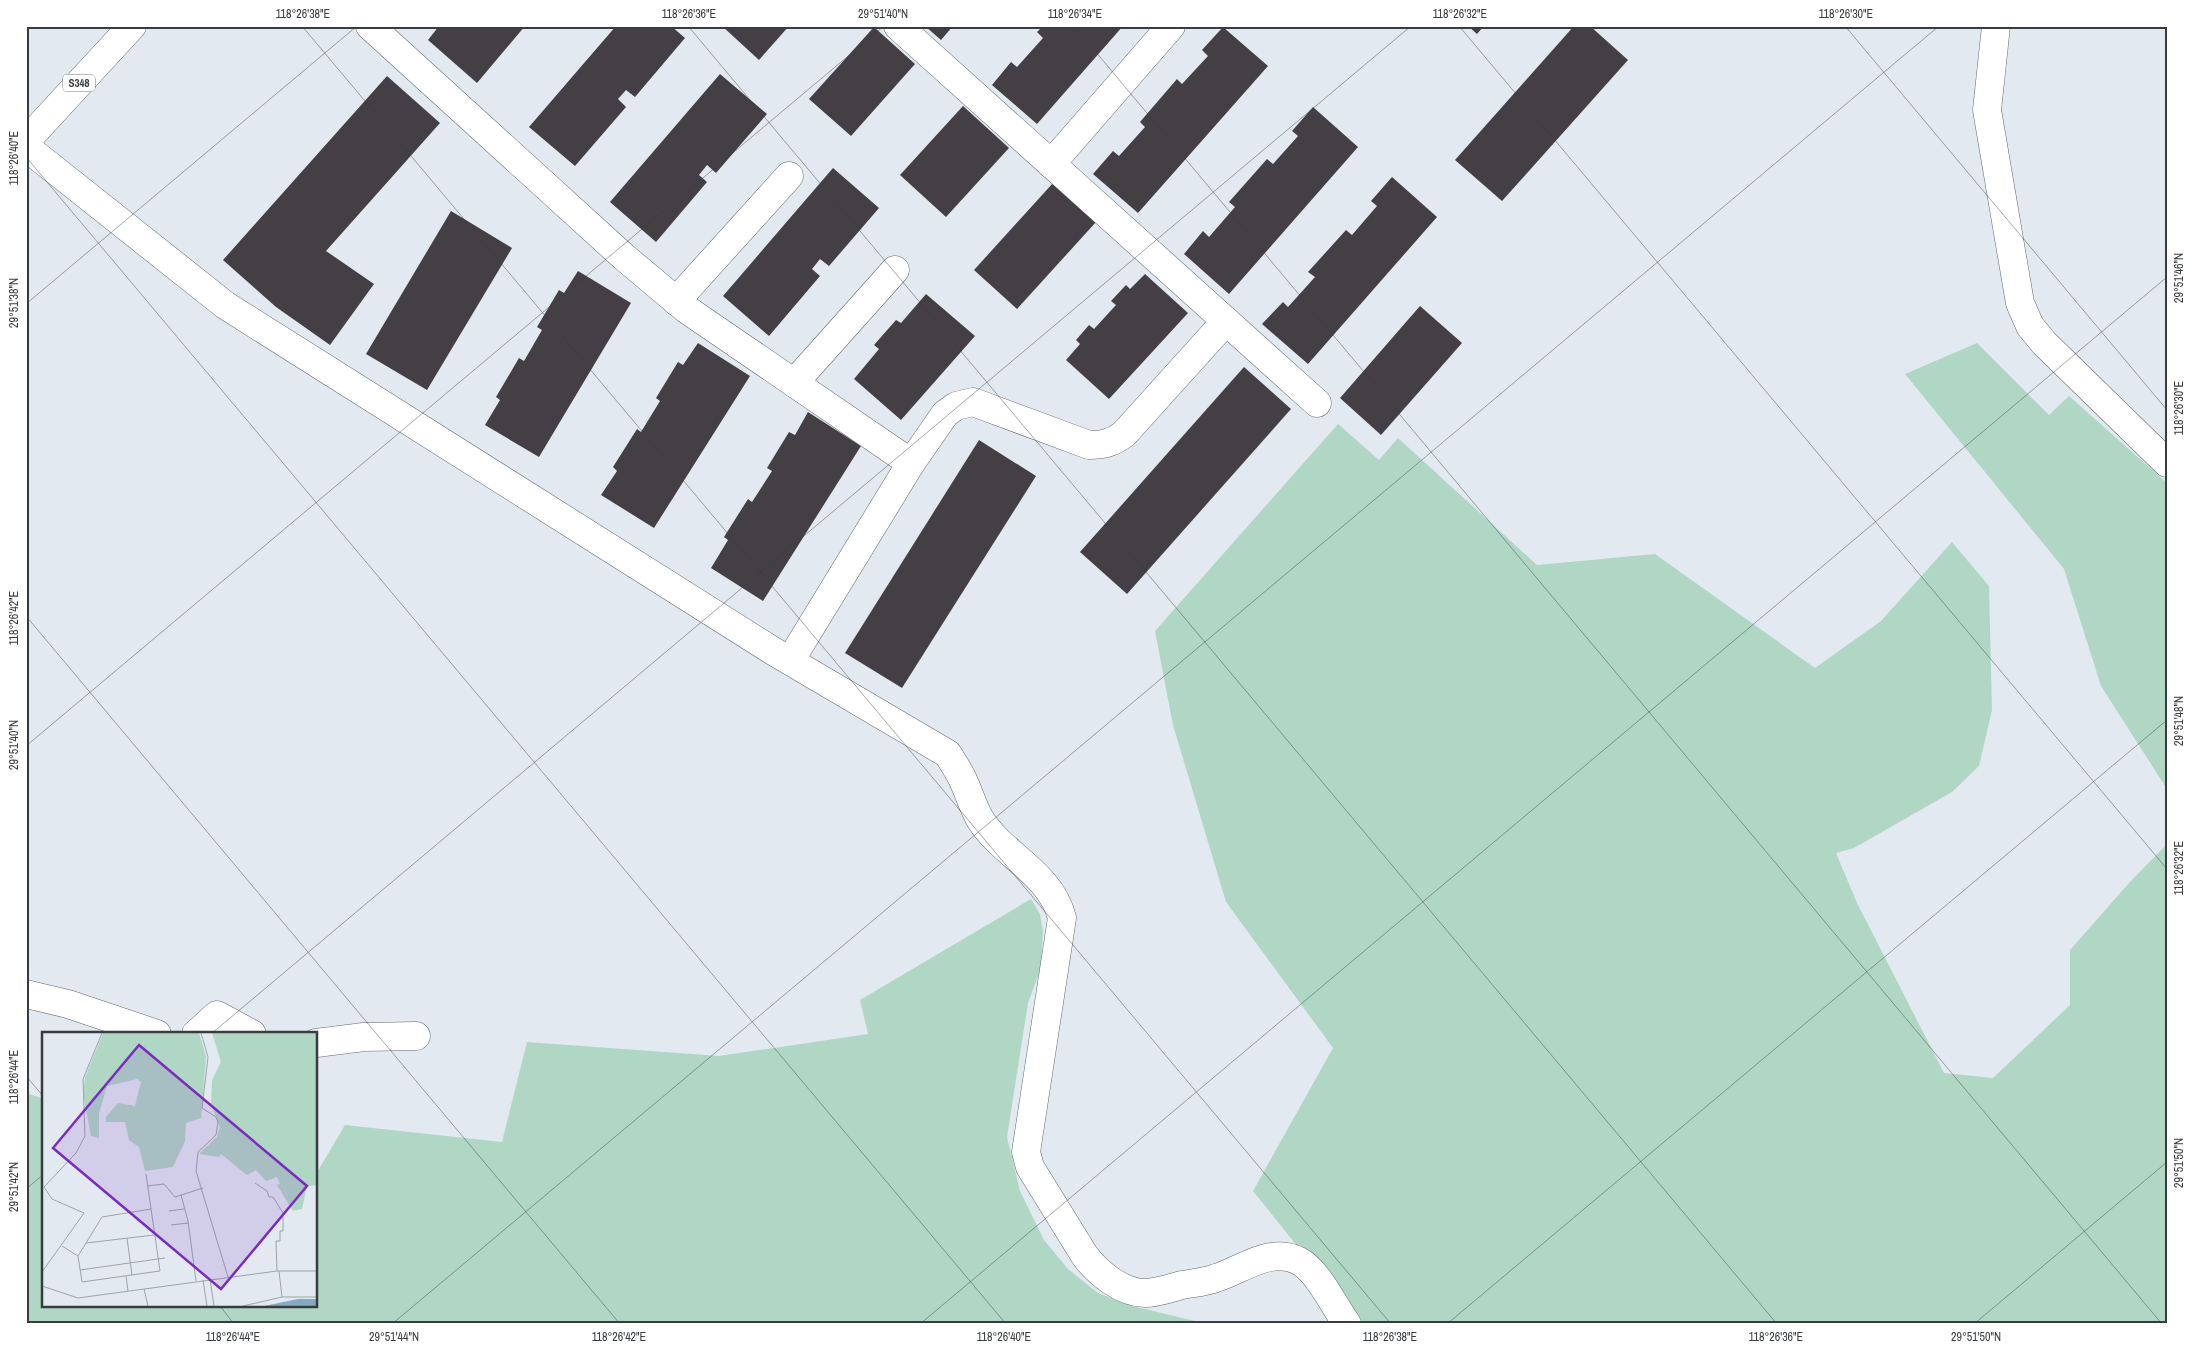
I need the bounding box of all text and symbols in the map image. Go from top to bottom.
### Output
text: 118°26'38"E [276,6,330,22]
text: 118°26'36"E [662,6,716,22]
text: 29°51'40"N [858,6,908,22]
text: 118°26'34"E [1048,6,1102,22]
text: 118°26'32"E [1433,6,1487,22]
text: 118°26'30"E [1819,6,1873,22]
road number: S348 [63,75,95,92]
text: 118°26'40"E [6,131,22,185]
text: 29°51'46"N [2171,253,2187,303]
text: 29°51'38"N [6,278,22,328]
text: 118°26'30"E [2171,381,2187,435]
text: 118°26'42"E [6,591,22,645]
text: 29°51'48"N [2171,696,2187,746]
text: 29°51'40"N [6,720,22,770]
text: 118°26'32"E [2171,841,2187,895]
inset map [42,1032,318,1308]
text: 118°26'44"E [6,1050,22,1104]
text: 29°51'50"N [2171,1138,2187,1188]
text: 29°51'42"N [6,1162,22,1212]
text: 118°26'44"E [206,1329,260,1345]
text: 29°51'44"N [369,1329,419,1345]
text: 118°26'42"E [592,1329,646,1345]
text: 118°26'40"E [977,1329,1031,1345]
text: 118°26'38"E [1363,1329,1417,1345]
text: 118°26'36"E [1749,1329,1803,1345]
text: 29°51'50"N [1951,1329,2001,1345]

